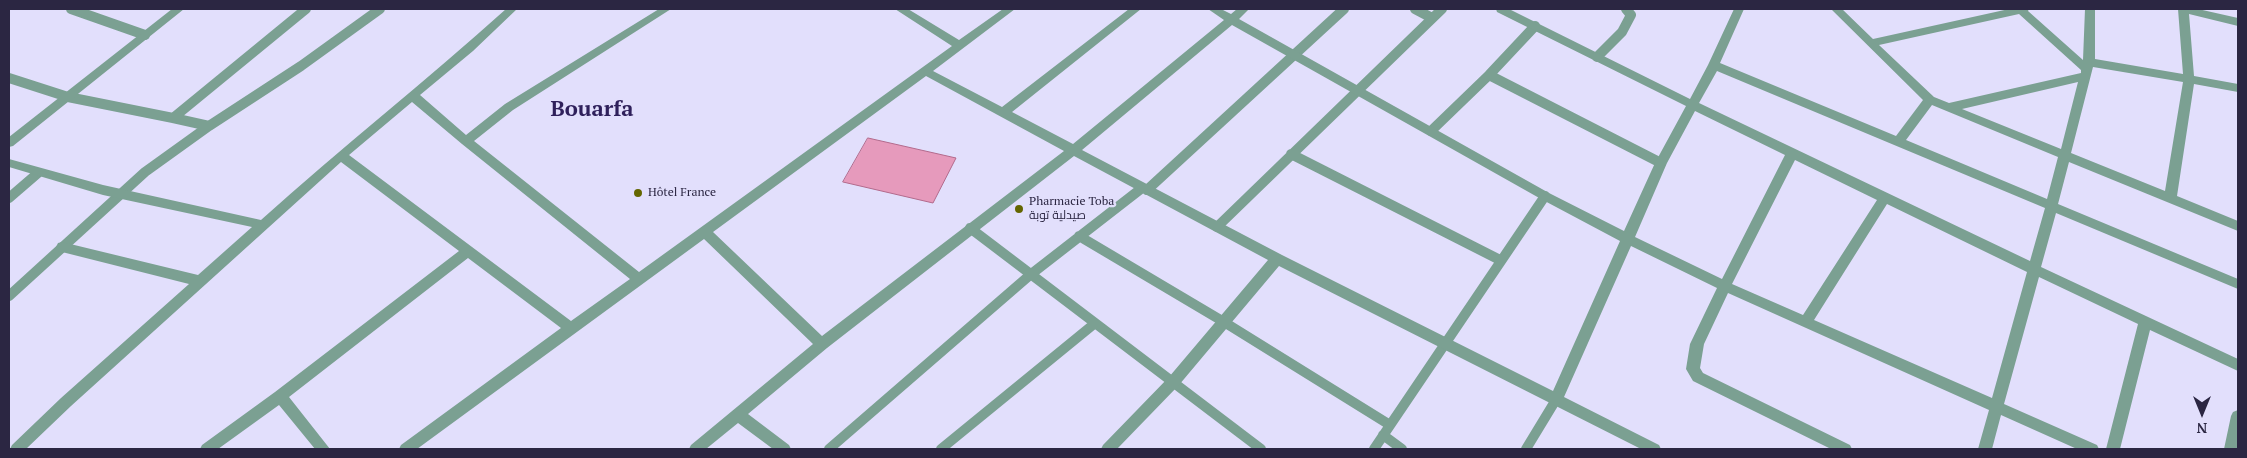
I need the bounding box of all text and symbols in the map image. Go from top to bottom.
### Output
district label: Bouarfa [550,97,634,123]
place label: Hôtel France [648,186,716,200]
marker: Hôtel France [632,187,644,199]
place label: Pharmacie Toba صيدلية توبة [1029,195,1114,223]
marker: Pharmacie Toba صيدلية توبة [1013,203,1025,215]
north arrow [2177,388,2227,438]
text: N [2197,419,2207,438]

